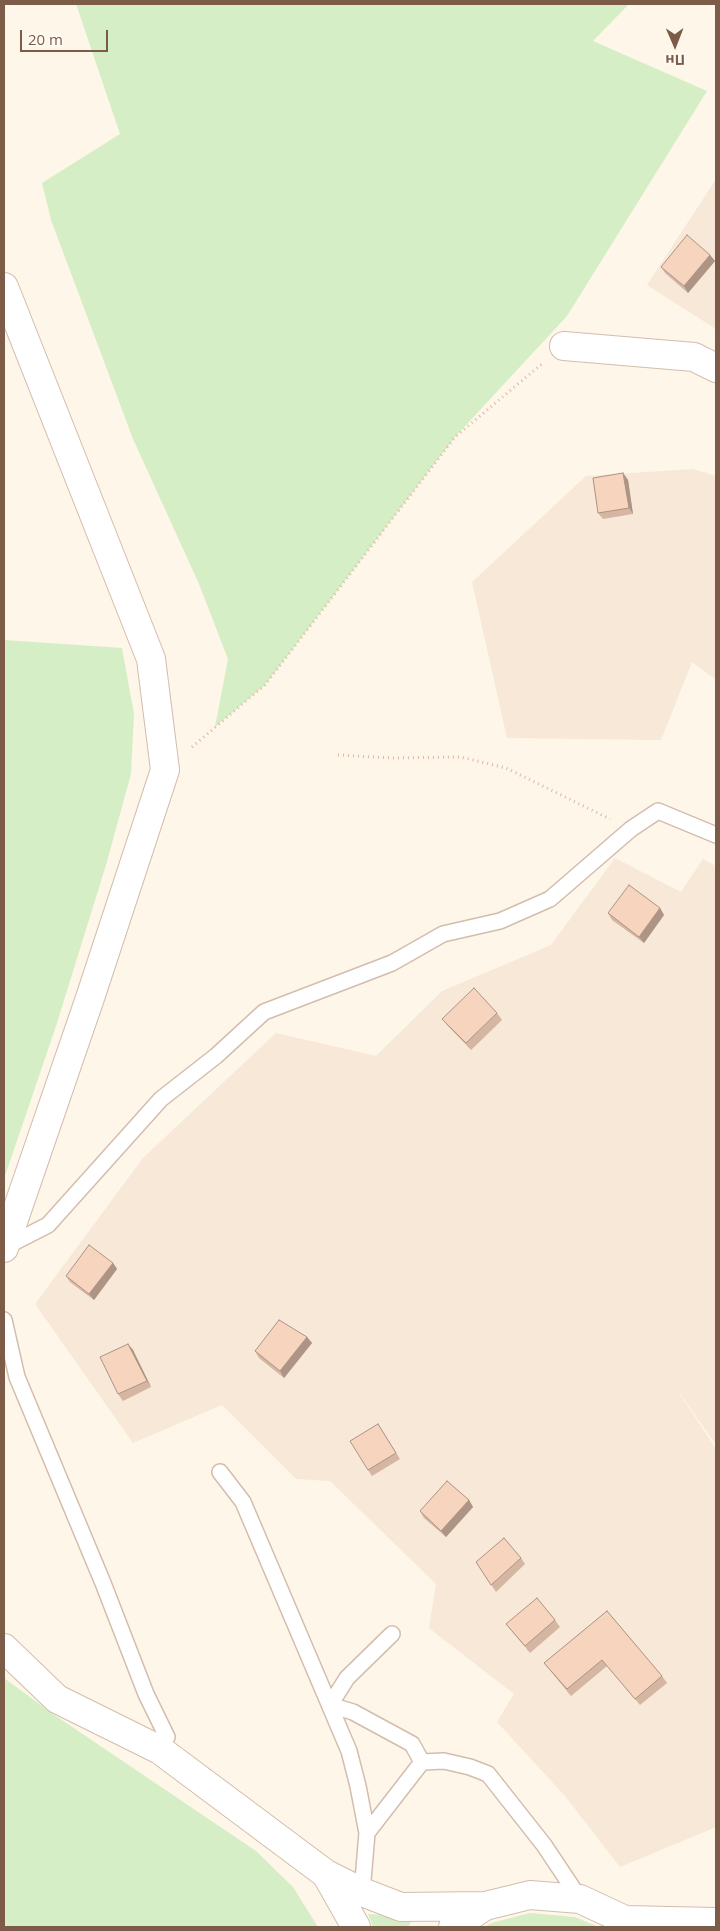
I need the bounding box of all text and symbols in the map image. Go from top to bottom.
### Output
scale bar [22,20,110,52]
north arrow [650,20,700,70]
text: 20 m [28,29,63,49]
text: Пн [665,51,685,70]

